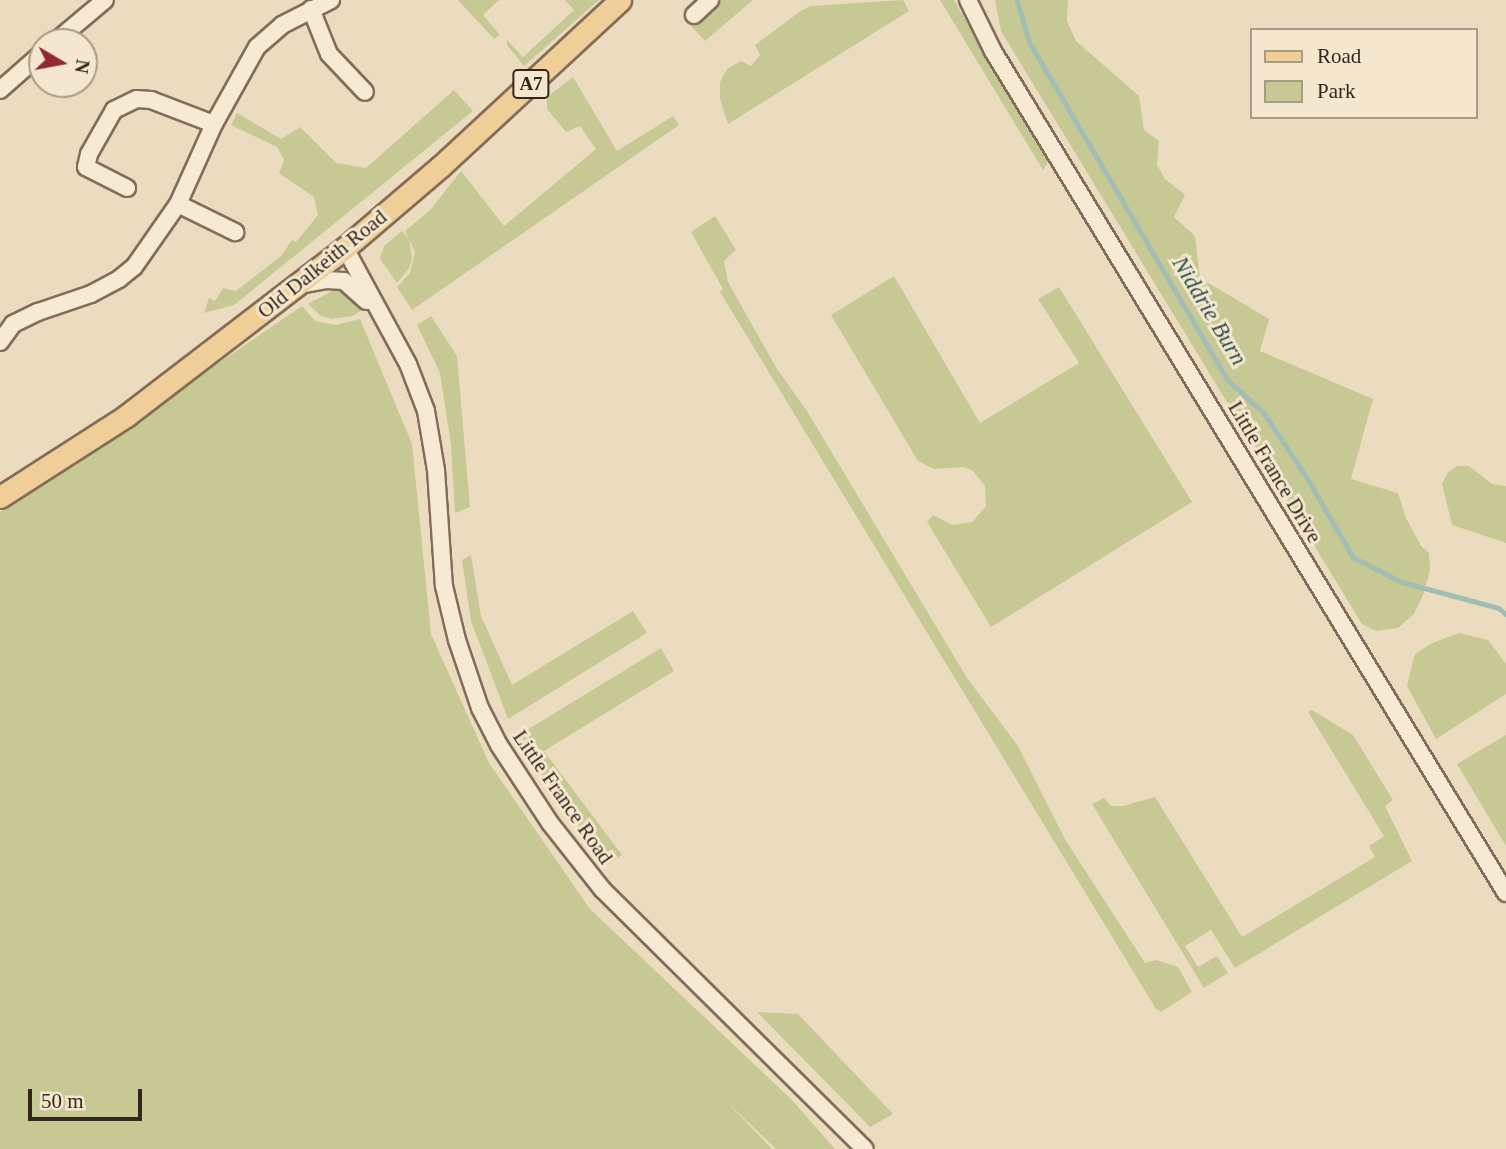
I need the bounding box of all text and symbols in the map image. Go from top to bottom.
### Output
north arrow [28,28,98,98]
legend [1250,28,1478,119]
text: Road [1317,44,1361,68]
text: N [71,58,94,75]
road number: A7 [512,68,550,100]
text: Park [1317,79,1356,103]
street label: Old Dalkeith Road [252,204,392,324]
water label: Niddrie Burn [1166,252,1252,370]
street label: Little France Drive [1223,397,1327,547]
street label: Little France Road [508,725,618,869]
scale bar [32,1076,145,1120]
text: 50 m [41,1089,84,1113]

